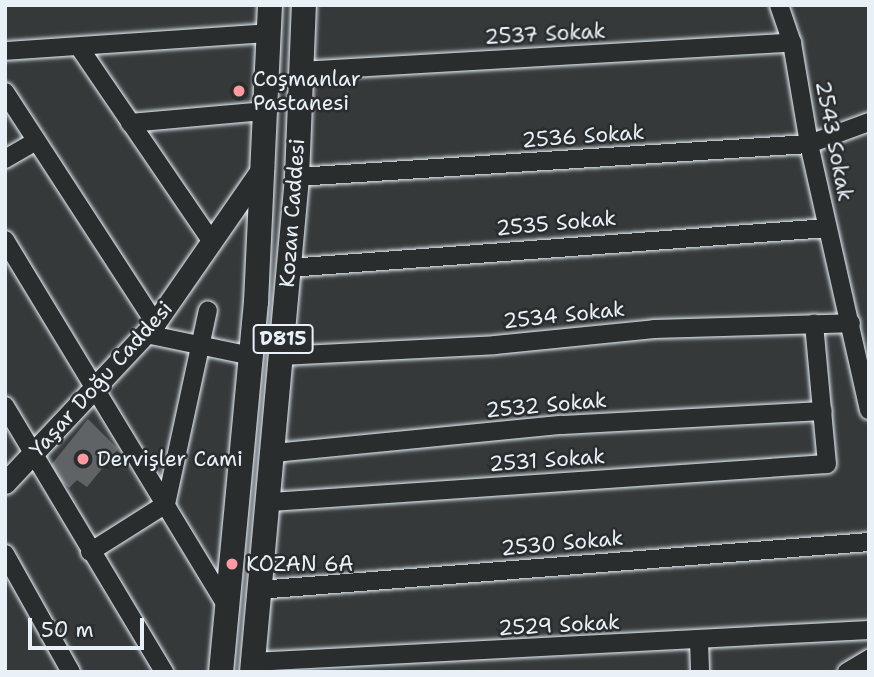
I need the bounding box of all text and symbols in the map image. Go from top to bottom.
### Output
street label: 2537 Sokak [484,18,606,50]
place label: Coşmanlar Pastanesi [253,66,361,116]
street label: 2543 Sokak [810,79,858,203]
marker: Coşmanlar Pastanesi [231,83,247,99]
street label: 2536 Sokak [521,119,645,153]
street label: Kozan Caddesi [274,138,310,288]
street label: 2535 Sokak [495,205,617,241]
street label: Yaşar Doğu Caddesi [24,296,178,462]
street label: 2534 Sokak [502,296,626,334]
road number: D815 [252,324,314,354]
street label: 2532 Sokak [484,387,608,423]
street label: 2531 Sokak [488,443,606,477]
place label: Dervişler Cami [97,446,243,472]
marker: Dervişler Cami [75,451,91,467]
street label: 2530 Sokak [500,525,624,561]
place label: KOZAN 6A [246,551,353,577]
marker: KOZAN 6A [224,556,240,572]
scale bar [32,604,147,648]
street label: 2529 Sokak [497,609,621,641]
text: 50 m [41,616,94,644]

